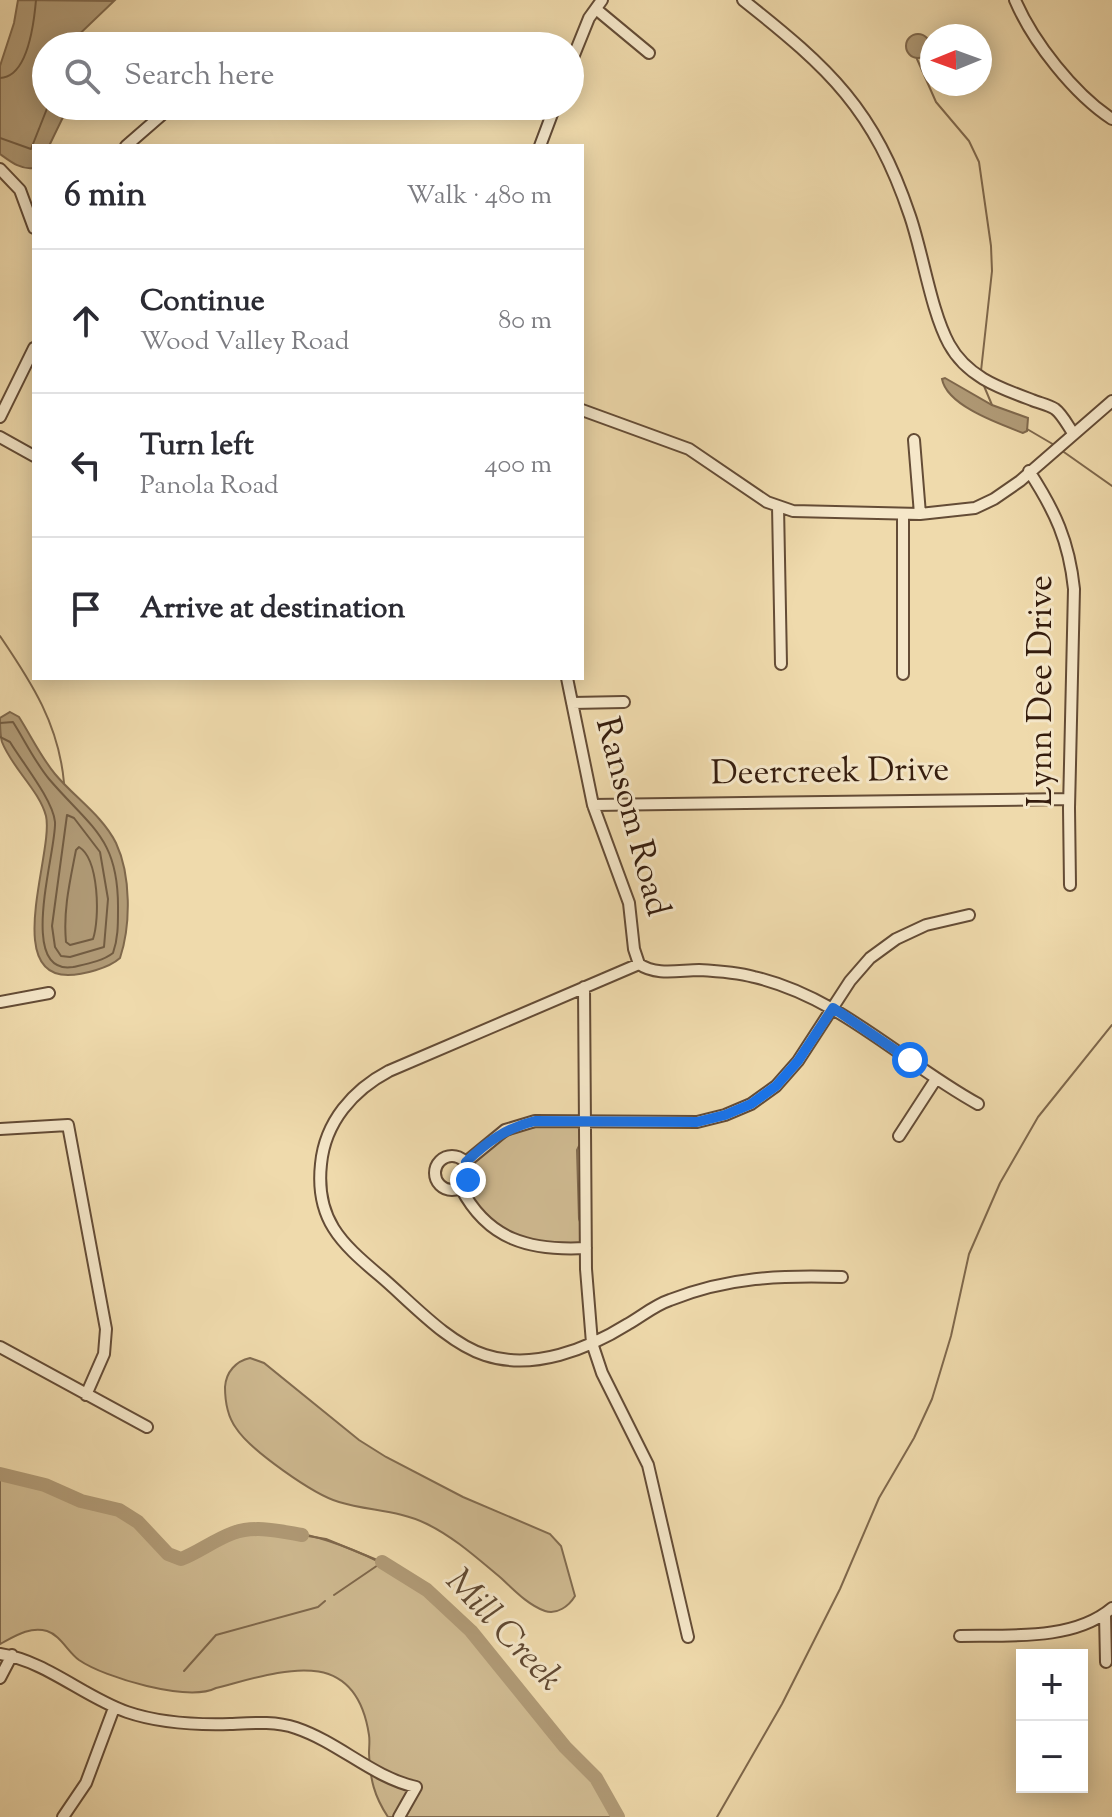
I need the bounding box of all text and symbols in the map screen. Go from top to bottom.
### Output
north arrow [920,24,992,96]
search box [32,32,584,120]
icon: search [60,54,104,98]
text: Search here [124,55,274,98]
text: 6 min [64,172,146,221]
text: Walk · 480 m [406,178,552,215]
text: Continue [140,281,265,324]
icon: ahead [64,299,108,343]
text: 80 m [498,303,552,340]
text: Wood Valley Road [140,324,349,361]
text: Turn left [140,425,254,468]
icon: left [64,443,108,487]
text: 400 m [485,447,552,484]
text: Panola Road [140,468,279,505]
street label: Lynn Dee Drive [1018,575,1067,807]
icon: arrive [64,587,108,631]
text: Arrive at destination [140,588,405,631]
street label: Ransom Road [581,712,681,922]
street label: Deercreek Drive [710,746,950,800]
route start [892,1042,928,1078]
route end [450,1162,486,1198]
water label: Mill Creek [432,1558,574,1704]
map controls [1016,1649,1088,1793]
button: + [1016,1649,1088,1721]
button: − [1016,1721,1088,1793]

